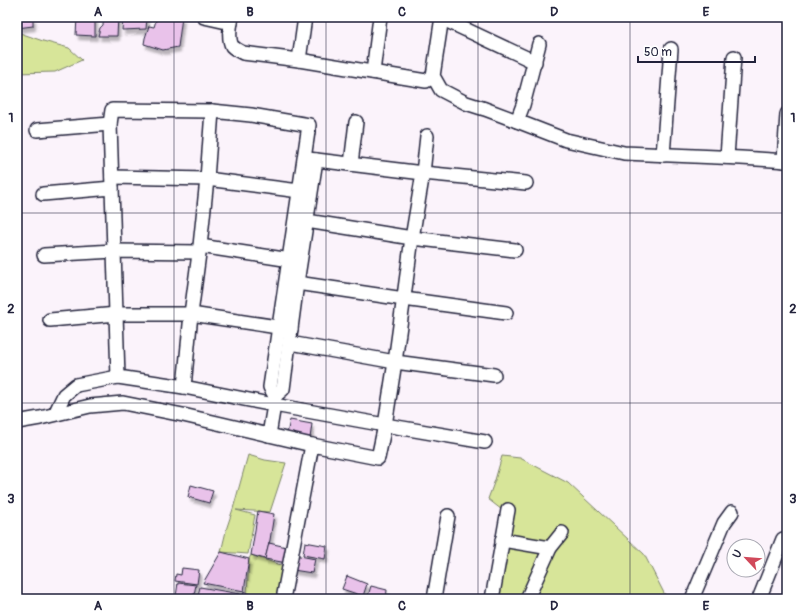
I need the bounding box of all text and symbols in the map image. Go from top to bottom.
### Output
text: A [94,4,103,20]
text: B [246,4,254,20]
text: C [398,4,406,20]
text: D [550,4,558,20]
text: E [703,4,710,20]
scale bar [638,38,755,64]
text: 50 m [644,45,672,60]
text: 1 [8,110,14,126]
text: 1 [790,110,796,126]
text: 2 [7,301,15,317]
text: 2 [789,301,797,317]
text: 3 [7,491,15,507]
text: 3 [789,491,797,507]
north arrow [726,538,766,578]
text: U [730,548,745,560]
text: A [94,598,103,614]
text: B [246,598,254,614]
text: C [398,598,406,614]
text: D [550,598,558,614]
text: E [703,598,710,614]

